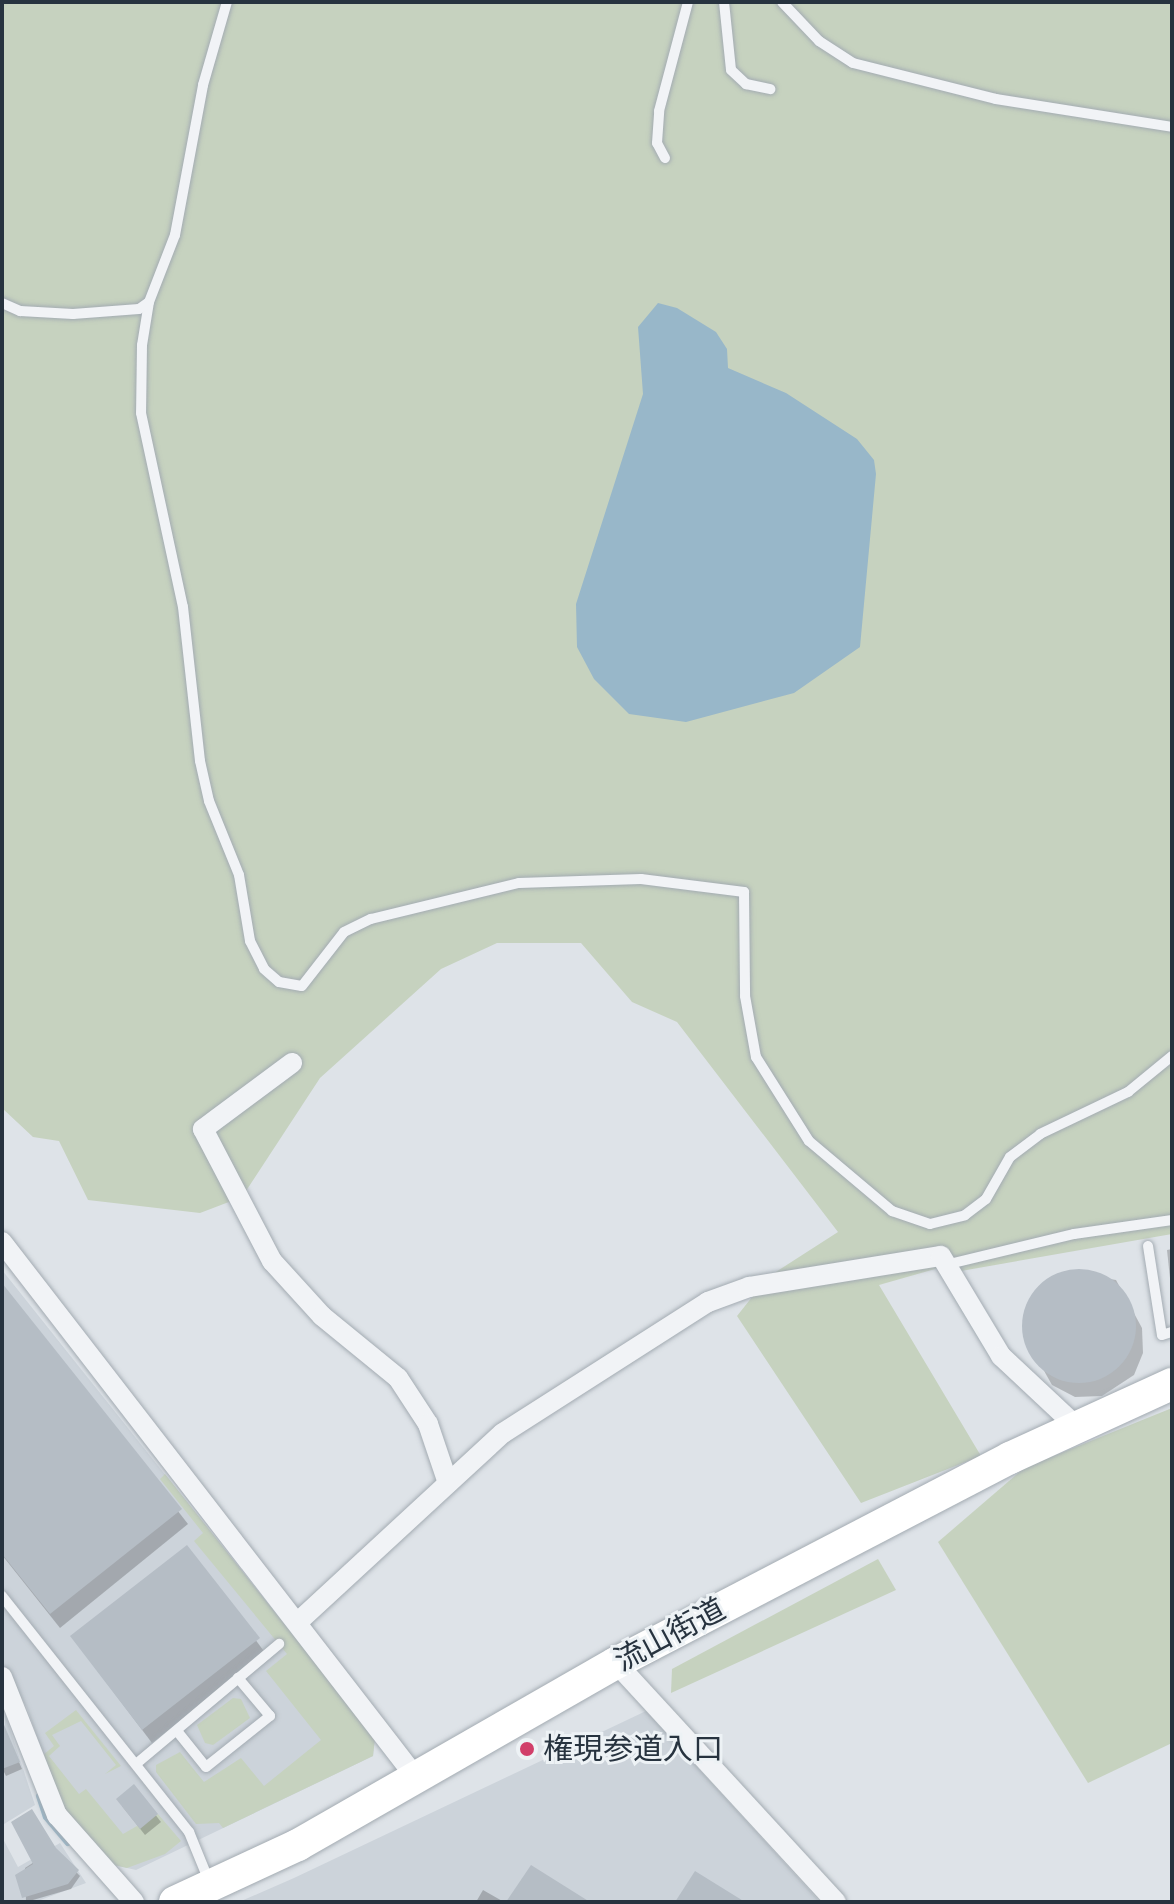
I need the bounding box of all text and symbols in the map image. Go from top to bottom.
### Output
street label: 流山街道 [609,1591,731,1679]
place label: 権現参道入口 [543,1731,723,1767]
marker: 権現参道入口 [518,1740,536,1758]

